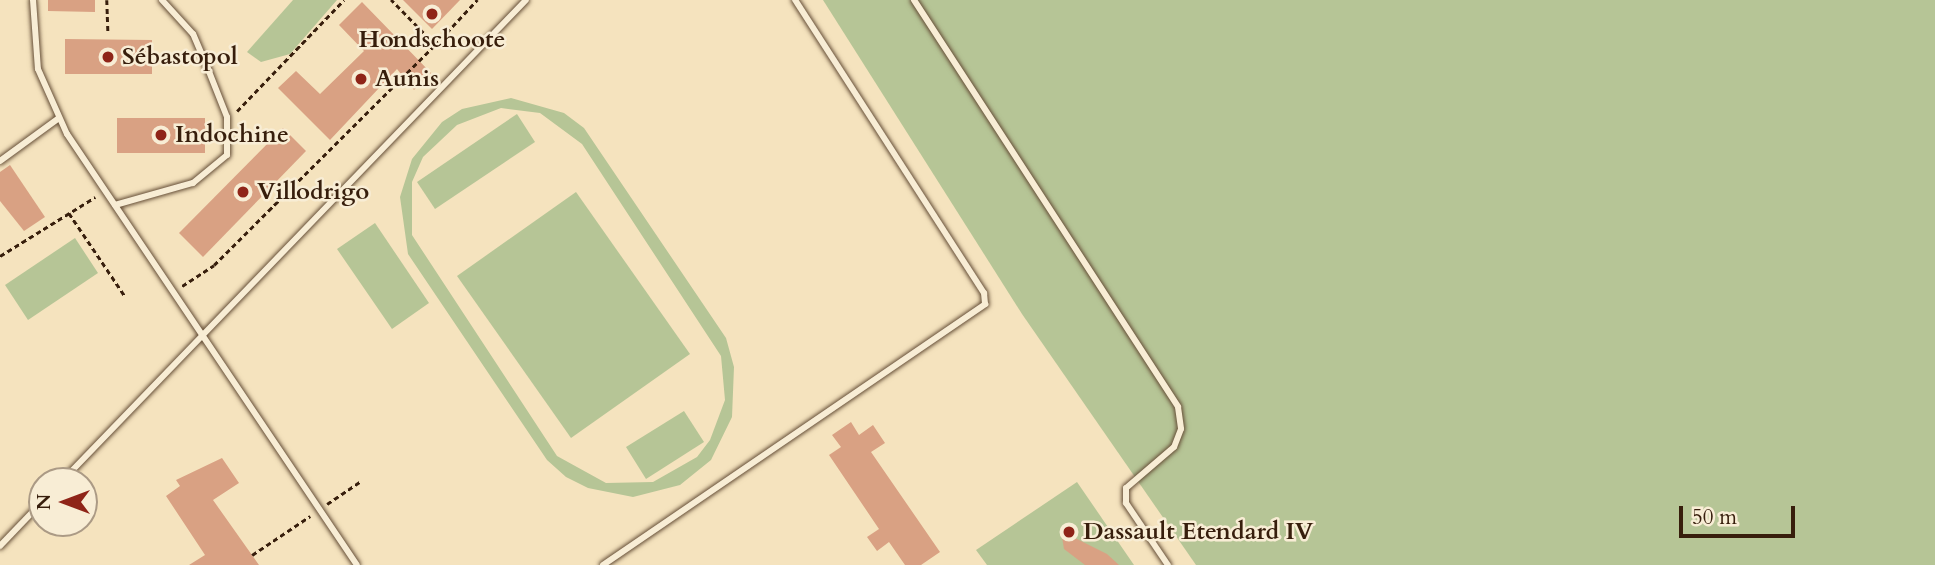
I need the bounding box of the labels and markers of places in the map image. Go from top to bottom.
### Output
marker: Hondschoote [424,6,440,22]
place label: Hondschoote [359,26,505,54]
place label: Sébastopol [122,43,238,71]
marker: Sébastopol [100,49,116,65]
place label: Aunis [375,65,439,93]
marker: Aunis [353,71,369,87]
place label: Indochine [175,121,289,149]
marker: Indochine [153,127,169,143]
place label: Villodrigo [257,178,369,206]
marker: Villodrigo [235,184,251,200]
place label: Dassault Etendard IV [1083,518,1314,546]
marker: Dassault Etendard IV [1061,524,1077,540]

